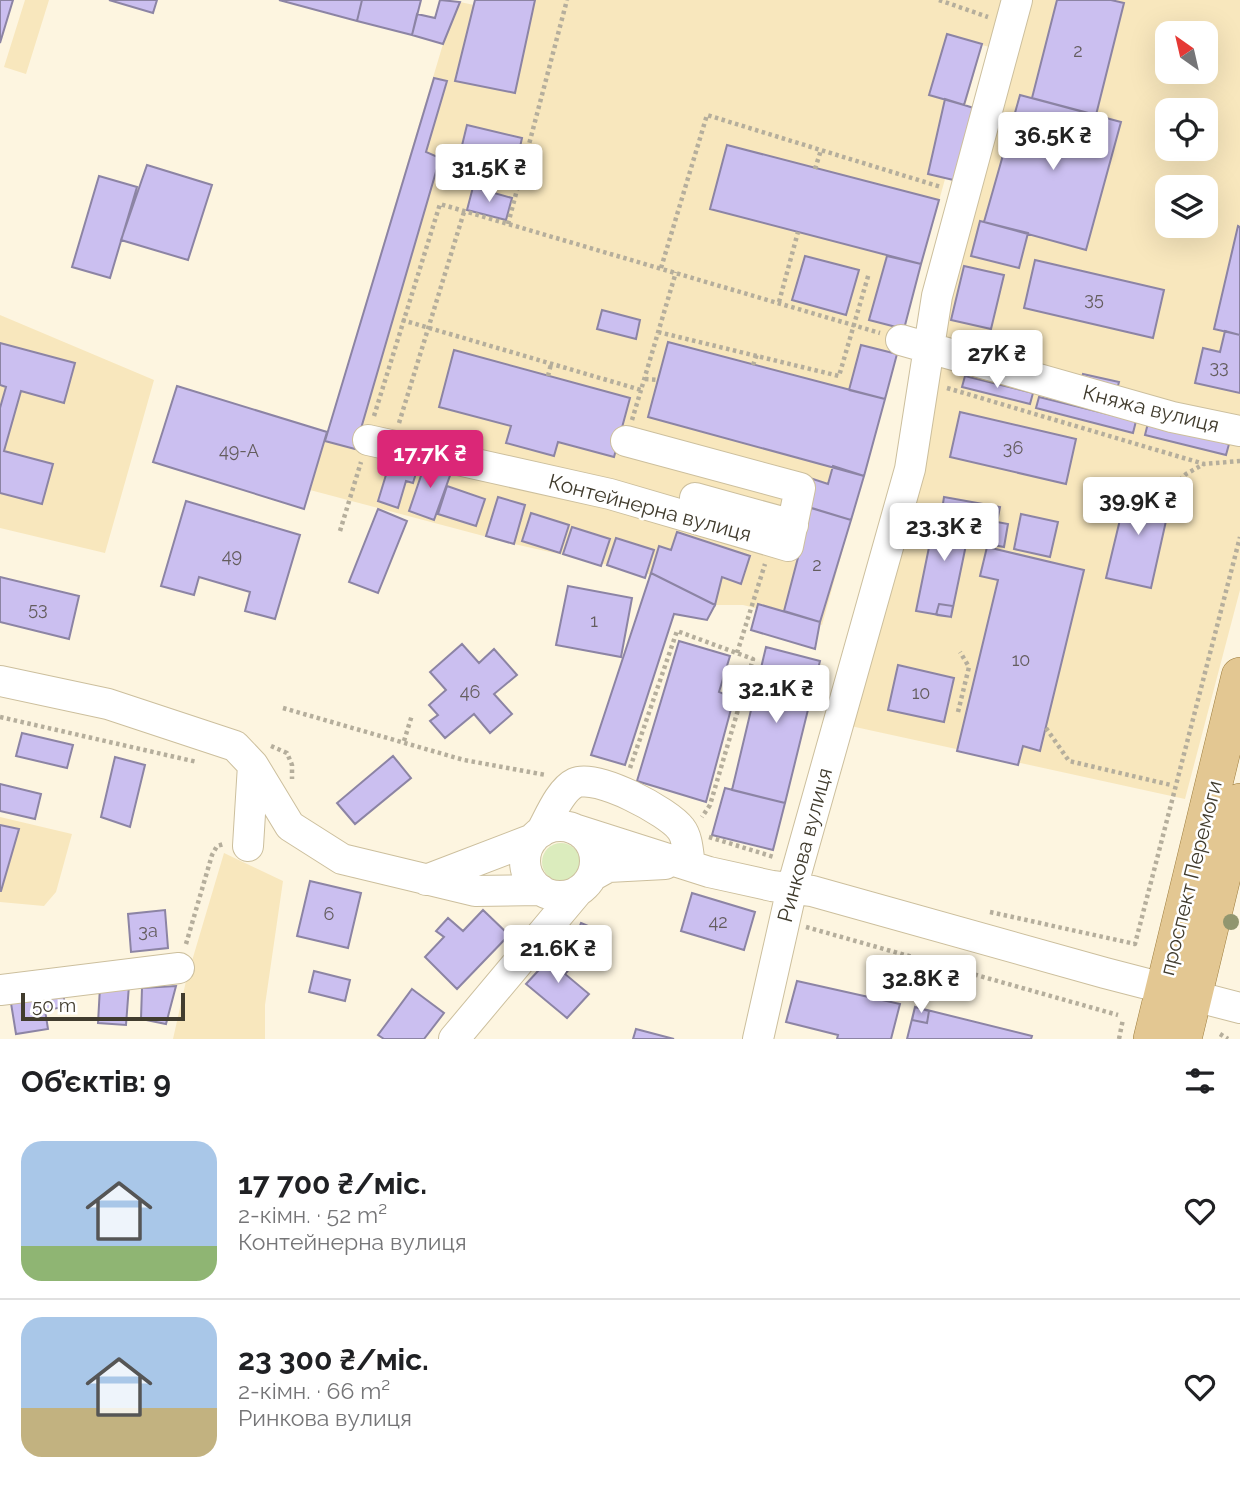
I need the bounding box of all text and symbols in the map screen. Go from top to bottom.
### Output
north arrow [1155,21,1218,84]
map controls [1155,21,1218,238]
house number: 2 [1073,40,1083,61]
button: locate [1155,98,1218,161]
pin: 36.5K ₴ [988,113,1118,172]
text: 36.5K ₴ [1014,121,1092,148]
pin: 31.5K ₴ [424,144,554,204]
text: 31.5K ₴ [451,153,527,180]
button: layers [1155,175,1218,238]
house number: 35 [1084,288,1104,309]
pin: 27K ₴ [948,330,1046,390]
text: 27K ₴ [968,339,1026,366]
house number: 33 [1209,356,1229,377]
street label: Княжа вулиця [1080,379,1222,438]
pin: 17.7K ₴ [365,430,495,490]
house number: 36 [1003,437,1023,458]
text: 17.7K ₴ [393,439,467,466]
house number: 49-А [219,440,259,461]
street label: Контейнерна вулиця [546,468,754,547]
pin: 39.9K ₴ [1073,477,1203,537]
text: 39.9K ₴ [1099,486,1177,513]
pin: 23.3K ₴ [879,504,1009,563]
text: 23.3K ₴ [906,512,982,539]
house number: 49 [222,545,242,566]
house number: 2 [812,554,822,575]
house number: 53 [28,598,48,619]
house number: 1 [590,610,598,631]
house number: 10 [1012,649,1030,670]
pin: 32.1K ₴ [711,666,841,725]
text: 32.1K ₴ [738,674,814,701]
house number: 46 [460,681,480,702]
house number: 10 [912,682,930,703]
street label: Ринкова вулиця [772,765,837,925]
street label: проспект Перемоги [1154,778,1227,978]
house number: 6 [324,903,335,924]
house number: 42 [708,911,728,932]
house number: 3а [138,920,158,941]
pin: 21.6K ₴ [493,926,623,985]
text: 21.6K ₴ [520,934,596,961]
pin: 32.8K ₴ [856,956,986,1015]
text: 32.8K ₴ [882,964,960,991]
scale bar [21,990,186,1022]
text: 50 m [32,994,76,1016]
icon: filters [1181,1062,1219,1100]
text: Об’єктів: 9 [21,1064,171,1099]
text: 17 700 ₴/міс. [238,1166,427,1201]
icon: home [77,1169,161,1253]
icon: heart [1181,1192,1219,1230]
text: 2-кімн. · 52 m² [238,1201,387,1228]
text: Контейнерна вулиця [238,1228,467,1255]
text: 23 300 ₴/міс. [238,1342,429,1377]
icon: home [77,1345,161,1429]
icon: heart [1181,1368,1219,1406]
text: 2-кімн. · 66 m² [238,1377,390,1404]
text: Ринкова вулиця [238,1404,412,1431]

